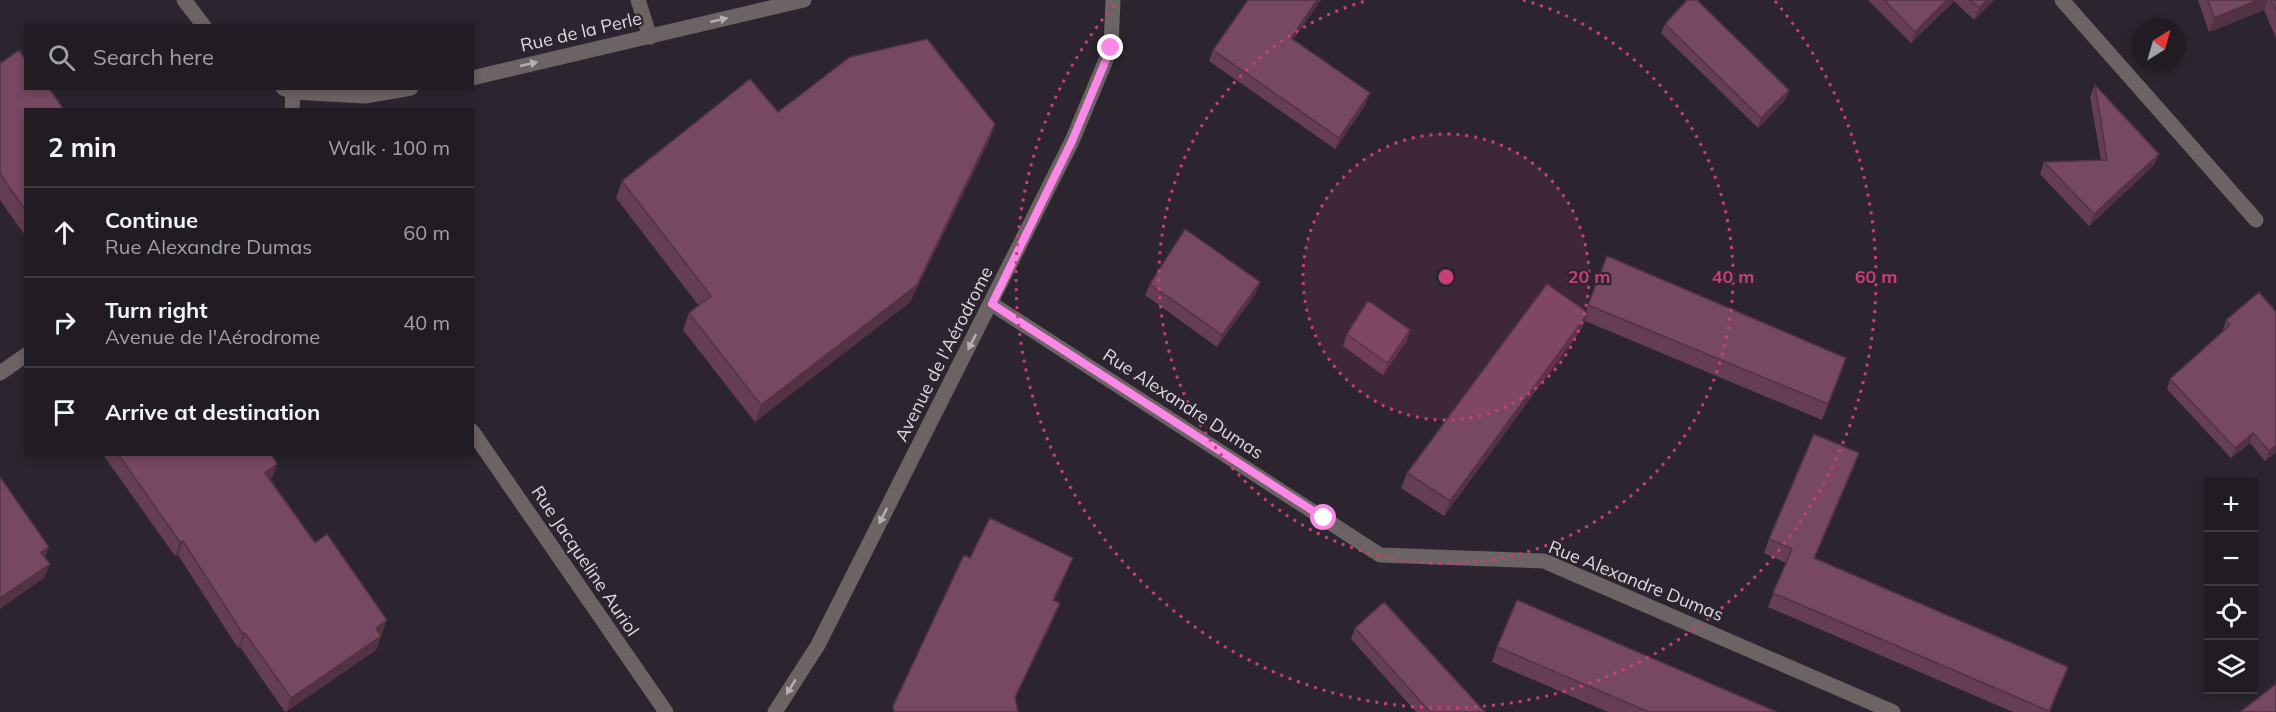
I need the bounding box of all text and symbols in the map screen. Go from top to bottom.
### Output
street label: Rue de la Perle [518,6,644,57]
one-way arrow [710,15,729,25]
north arrow [2132,18,2186,72]
search box [24,24,474,90]
route end [1097,34,1123,60]
icon: search [45,41,78,74]
text: Search here [93,43,214,71]
one-way arrow [520,59,539,69]
text: 2 min [48,131,117,164]
text: Walk · 100 m [328,135,450,160]
text: Continue [105,206,198,234]
icon: ahead [48,216,81,249]
text: 60 m [403,220,450,245]
text: Rue Alexandre Dumas [105,234,312,259]
street label: Avenue de l'Aérodrome [889,262,998,445]
text: 20 m [1568,265,1610,288]
text: 40 m [1712,265,1754,288]
text: 60 m [1855,265,1897,288]
centre of rings [1436,267,1456,287]
text: Turn right [105,296,208,324]
icon: right [48,306,81,339]
text: 40 m [403,310,450,335]
text: Avenue de l'Aérodrome [105,324,320,349]
one-way arrow [967,334,977,351]
street label: Rue Alexandre Dumas [1099,343,1268,464]
icon: arrive [48,396,81,429]
text: Arrive at destination [105,398,320,426]
map controls [2204,478,2258,694]
button: + [2204,478,2258,532]
street label: Rue Jacqueline Auriol [527,481,644,640]
route start [1310,504,1336,530]
one-way arrow [879,507,889,525]
button: − [2204,532,2258,586]
street label: Rue Alexandre Dumas [1545,535,1727,626]
button: locate [2204,586,2258,640]
button: layers [2204,640,2258,694]
one-way arrow [785,679,796,695]

